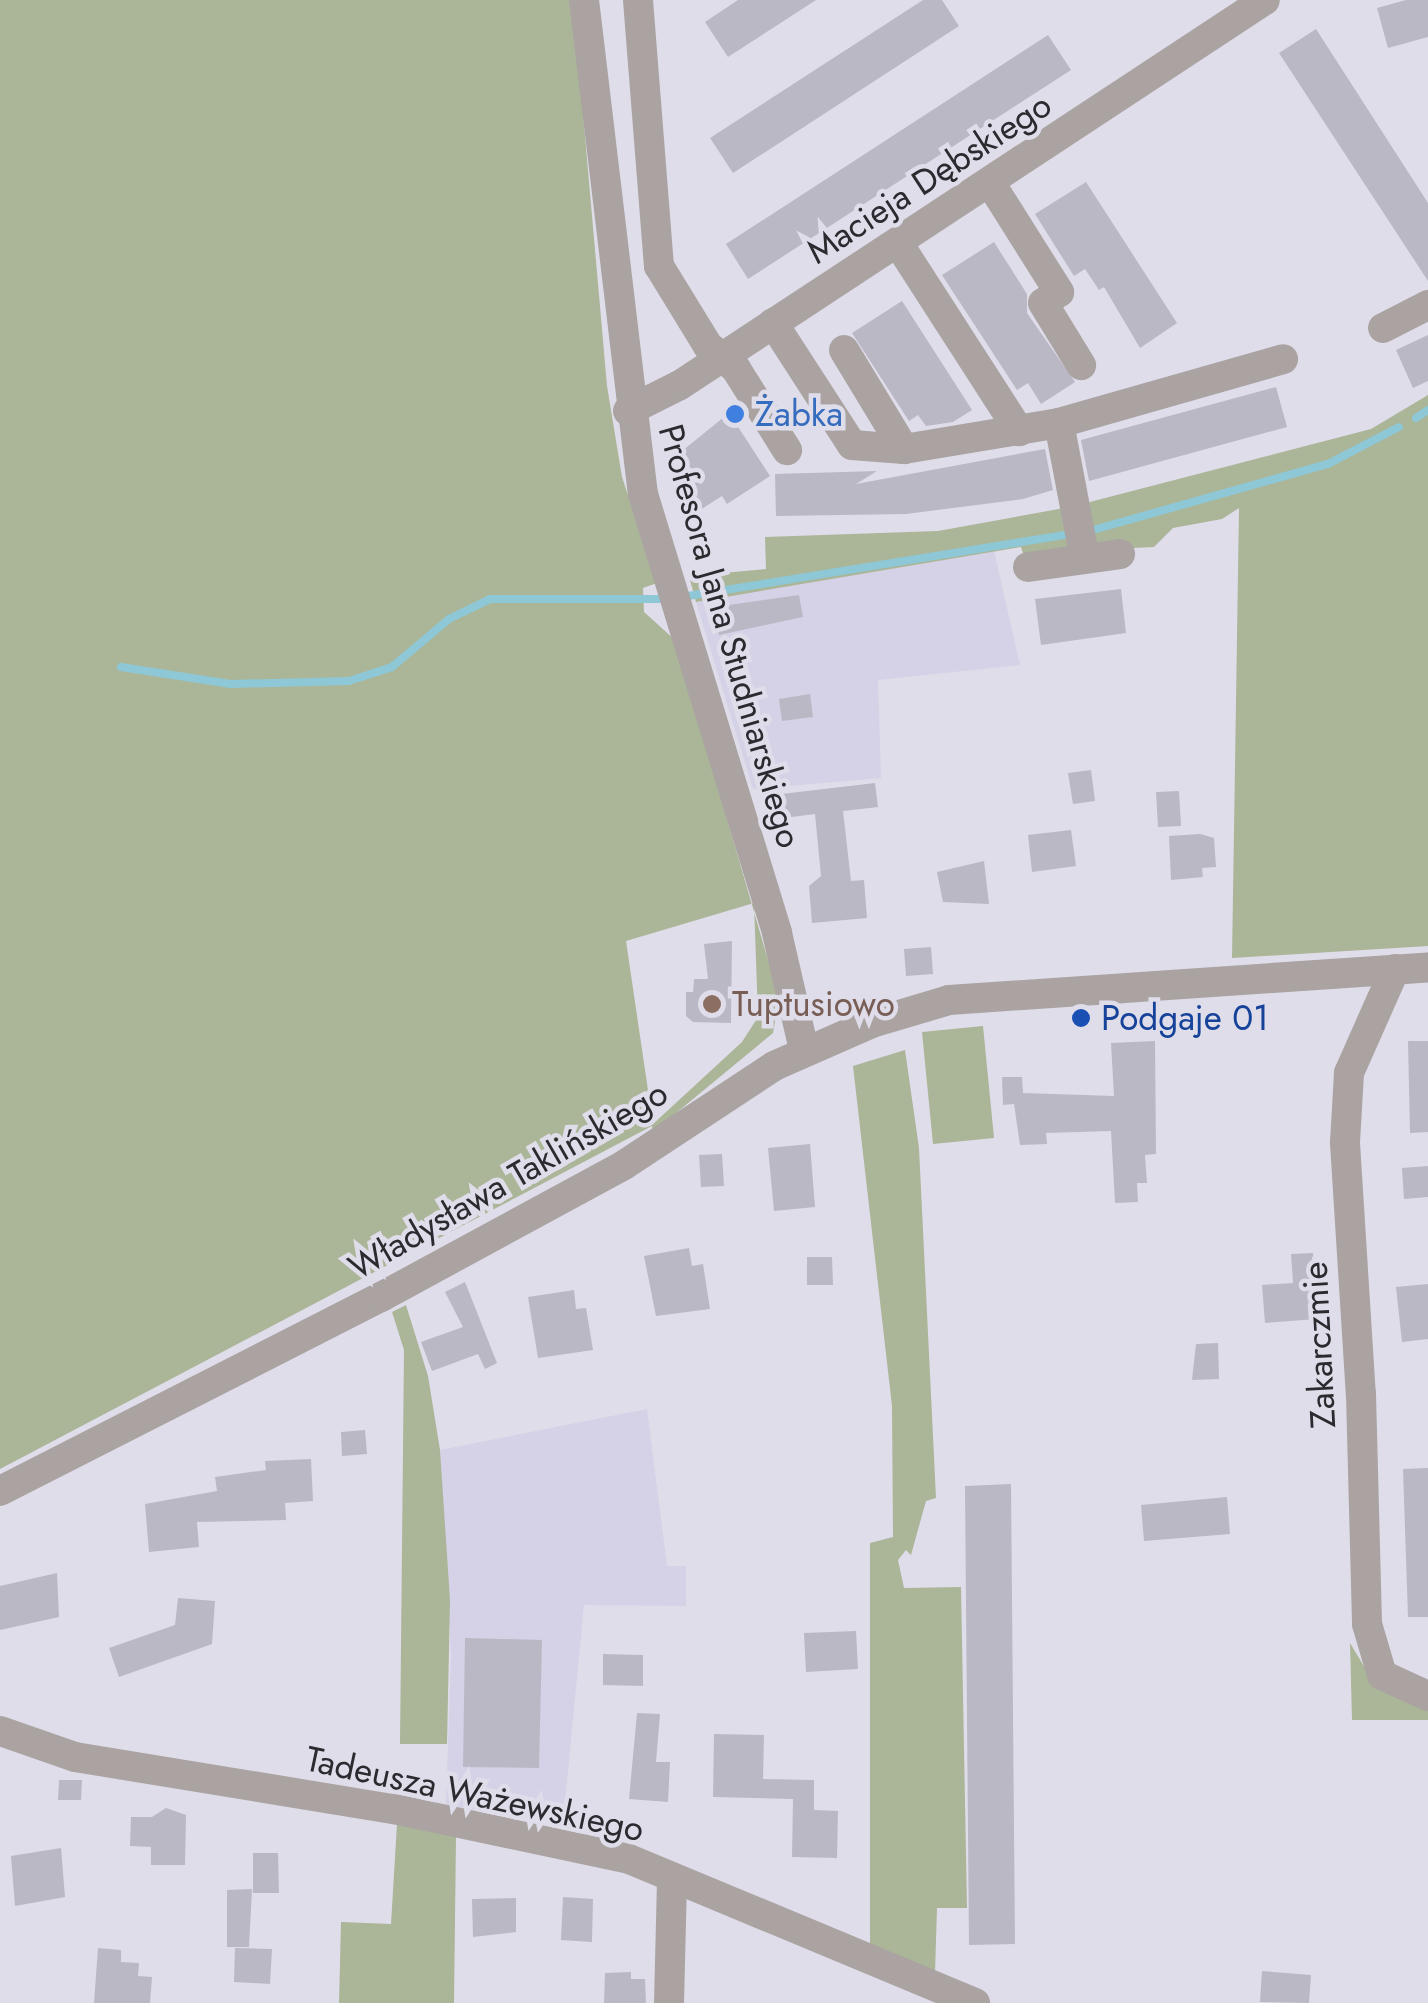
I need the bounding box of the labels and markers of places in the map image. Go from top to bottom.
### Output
place label: Żabka [755,393,843,435]
marker: Żabka [724,403,746,425]
place label: Tuptusiowo [732,983,895,1025]
marker: Tuptusiowo [701,993,723,1015]
place label: Podgaje 01 [1101,997,1269,1039]
marker: Podgaje 01 [1070,1007,1092,1029]

